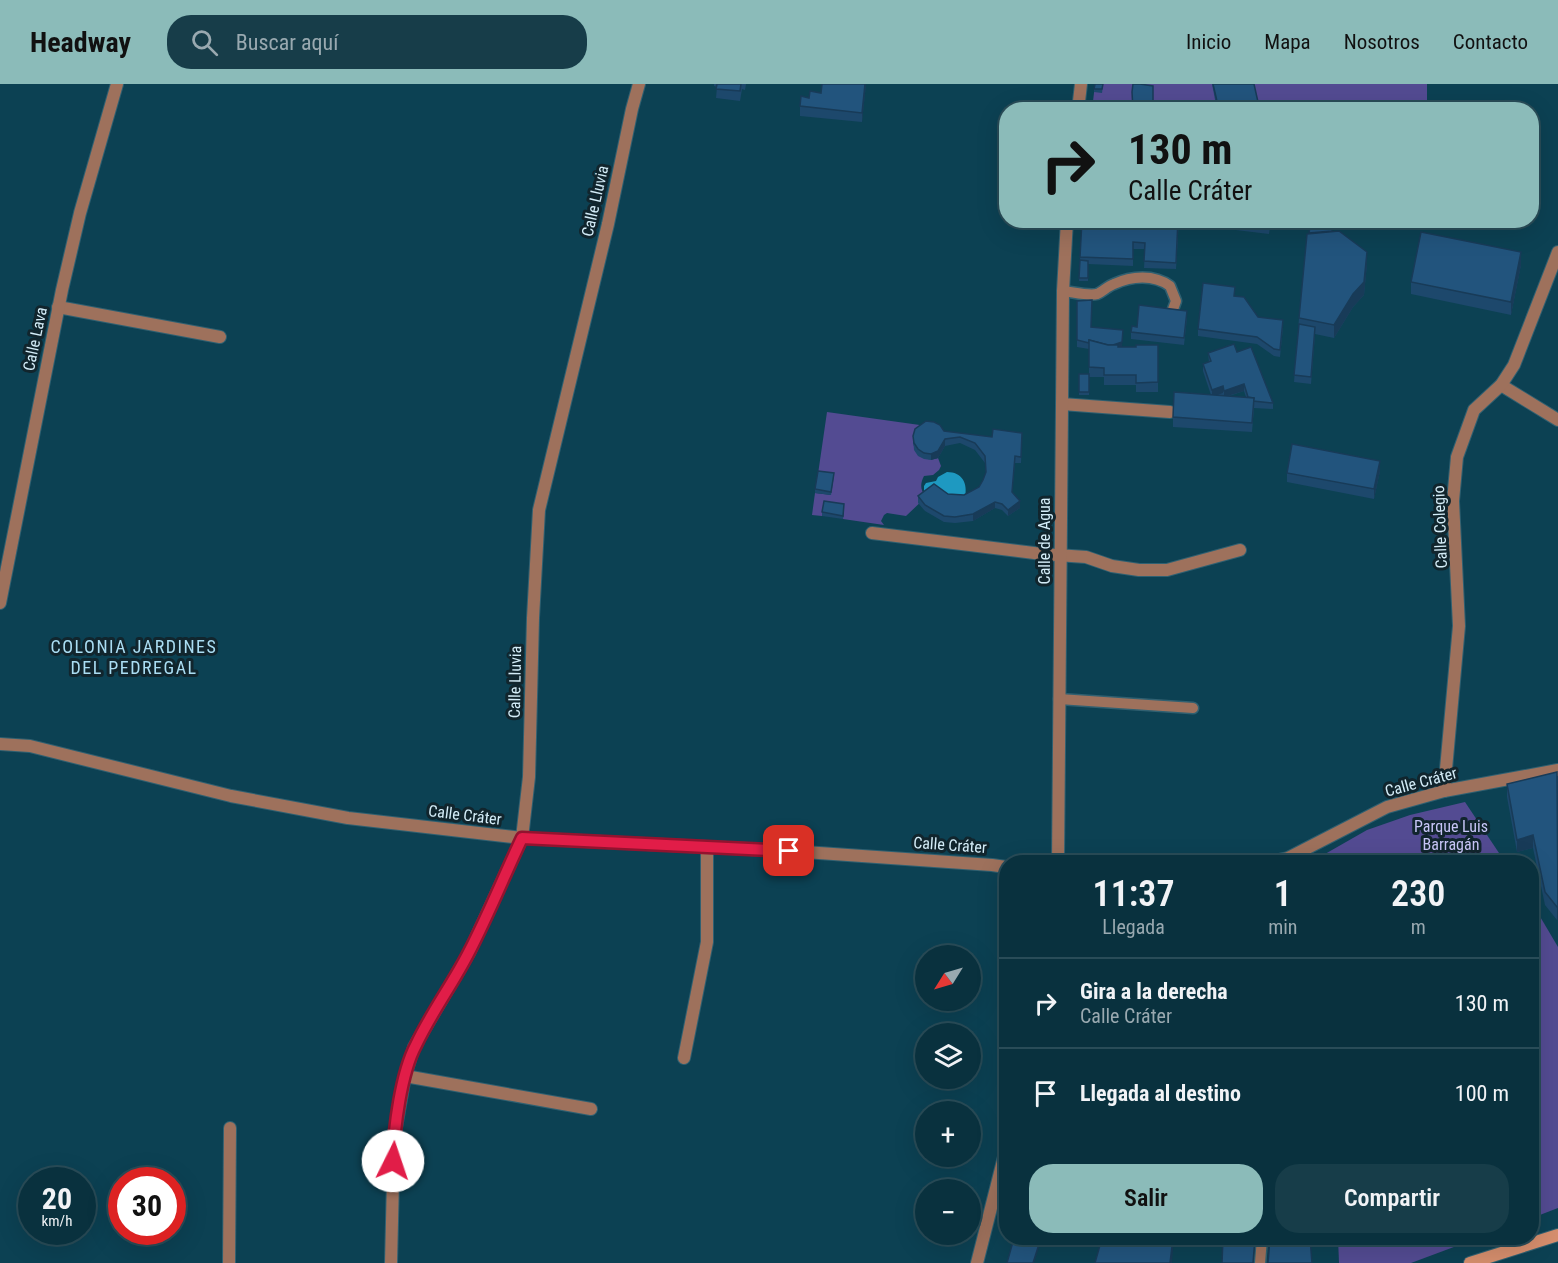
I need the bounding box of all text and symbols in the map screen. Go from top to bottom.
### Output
search box [167,15,587,69]
text: Headway [30,26,131,59]
icon: search [188,26,221,59]
text: Buscar aquí [236,30,338,55]
text: Inicio [1186,30,1231,54]
text: Mapa [1264,30,1311,54]
text: Nosotros [1344,30,1420,54]
text: Contacto [1453,30,1528,54]
text: 130 m [1128,125,1233,174]
icon: right [1029,126,1107,204]
street label: Calle Lluvia [578,164,612,238]
text: Calle Cráter [1128,175,1252,207]
street label: Calle Lava [19,305,51,373]
street label: Calle Colegio [1429,485,1451,569]
street label: Calle de Agua [1035,498,1054,584]
district label: COLONIA JARDINES DEL PEDREGAL [51,636,217,678]
street label: Calle Lluvia [505,646,525,718]
street label: Calle Cráter [1383,763,1459,801]
street label: Calle Cráter [427,801,503,829]
park label: Parque Luis Barragán [1414,817,1488,854]
pin [763,825,814,876]
street label: Calle Cráter [913,833,988,857]
icon: arrive [772,834,805,867]
text: 11:37 [1093,873,1175,915]
text: 1 [1274,873,1292,915]
text: 230 [1391,873,1445,915]
text: Llegada [1102,915,1165,939]
text: min [1268,915,1297,939]
text: m [1411,915,1426,939]
north arrow [915,945,981,1011]
map controls [915,945,981,1245]
text: Gira a la derecha [1080,979,1228,1004]
icon: right [1029,987,1062,1020]
text: 130 m [1455,991,1509,1016]
text: Calle Cráter [1080,1004,1172,1028]
button: layers [915,1023,981,1089]
icon: arrive [1029,1077,1062,1110]
text: Llegada al destino [1080,1081,1241,1106]
text: 100 m [1455,1081,1509,1106]
button: + [915,1101,981,1167]
position arrow [361,1129,425,1193]
button: Salir [1029,1164,1263,1233]
button: Compartir [1275,1164,1509,1233]
speed limit sign: 30 [108,1167,186,1245]
button: − [915,1179,981,1245]
text: 20 [42,1181,72,1216]
text: km/h [42,1212,72,1230]

